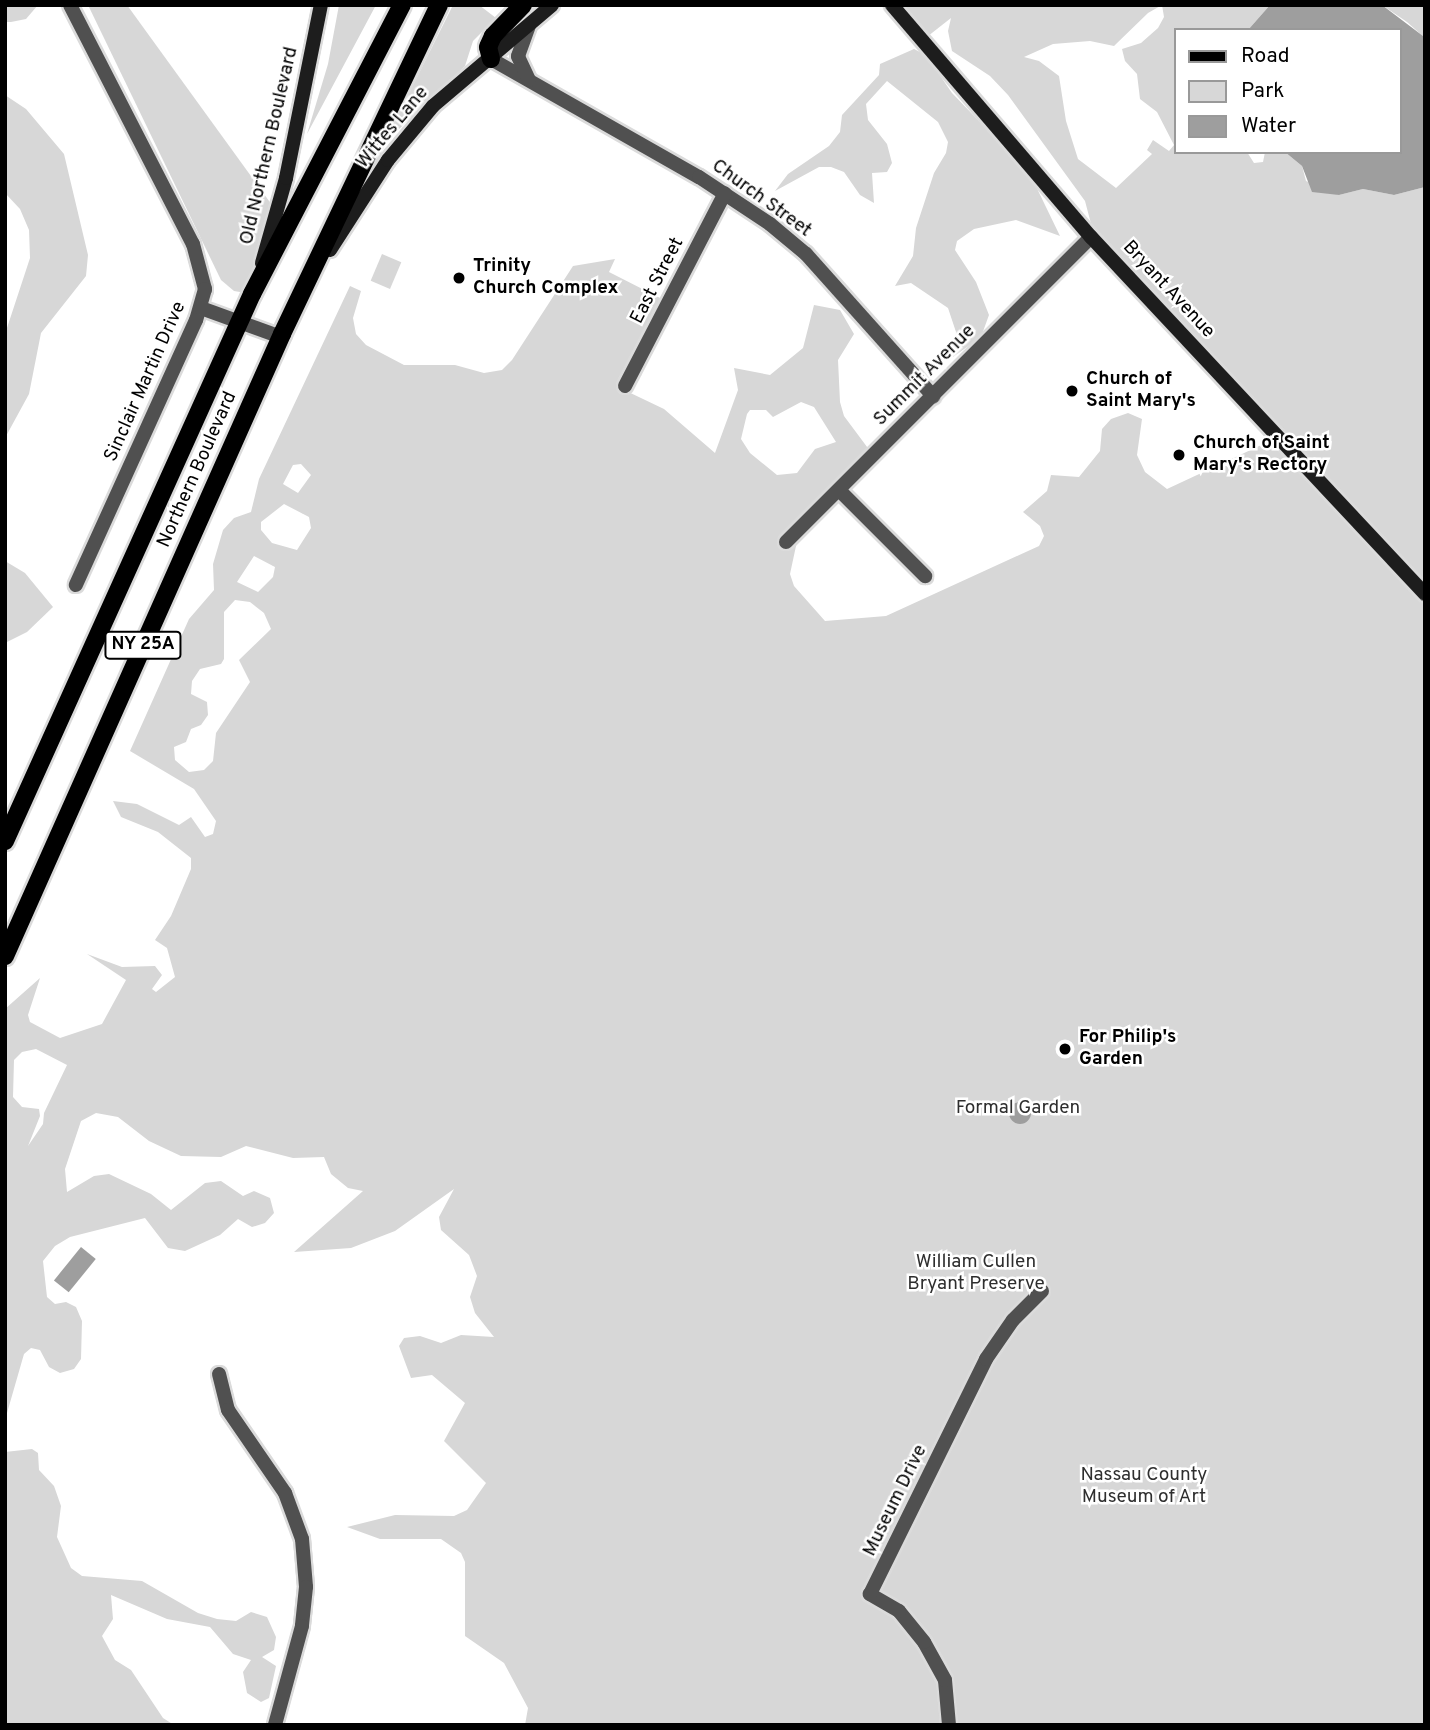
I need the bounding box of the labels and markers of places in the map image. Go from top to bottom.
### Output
place label: Trinity Church Complex [473,256,618,300]
marker: Trinity Church Complex [451,270,467,286]
place label: Church of Saint Mary's [1086,369,1196,413]
marker: Church of Saint Mary's [1064,383,1080,399]
place label: Church of Saint Mary's Rectory [1193,433,1330,477]
marker: Church of Saint Mary's Rectory [1171,447,1187,463]
place label: For Philip's Garden [1079,1027,1176,1071]
marker: For Philip's Garden [1057,1041,1073,1057]

